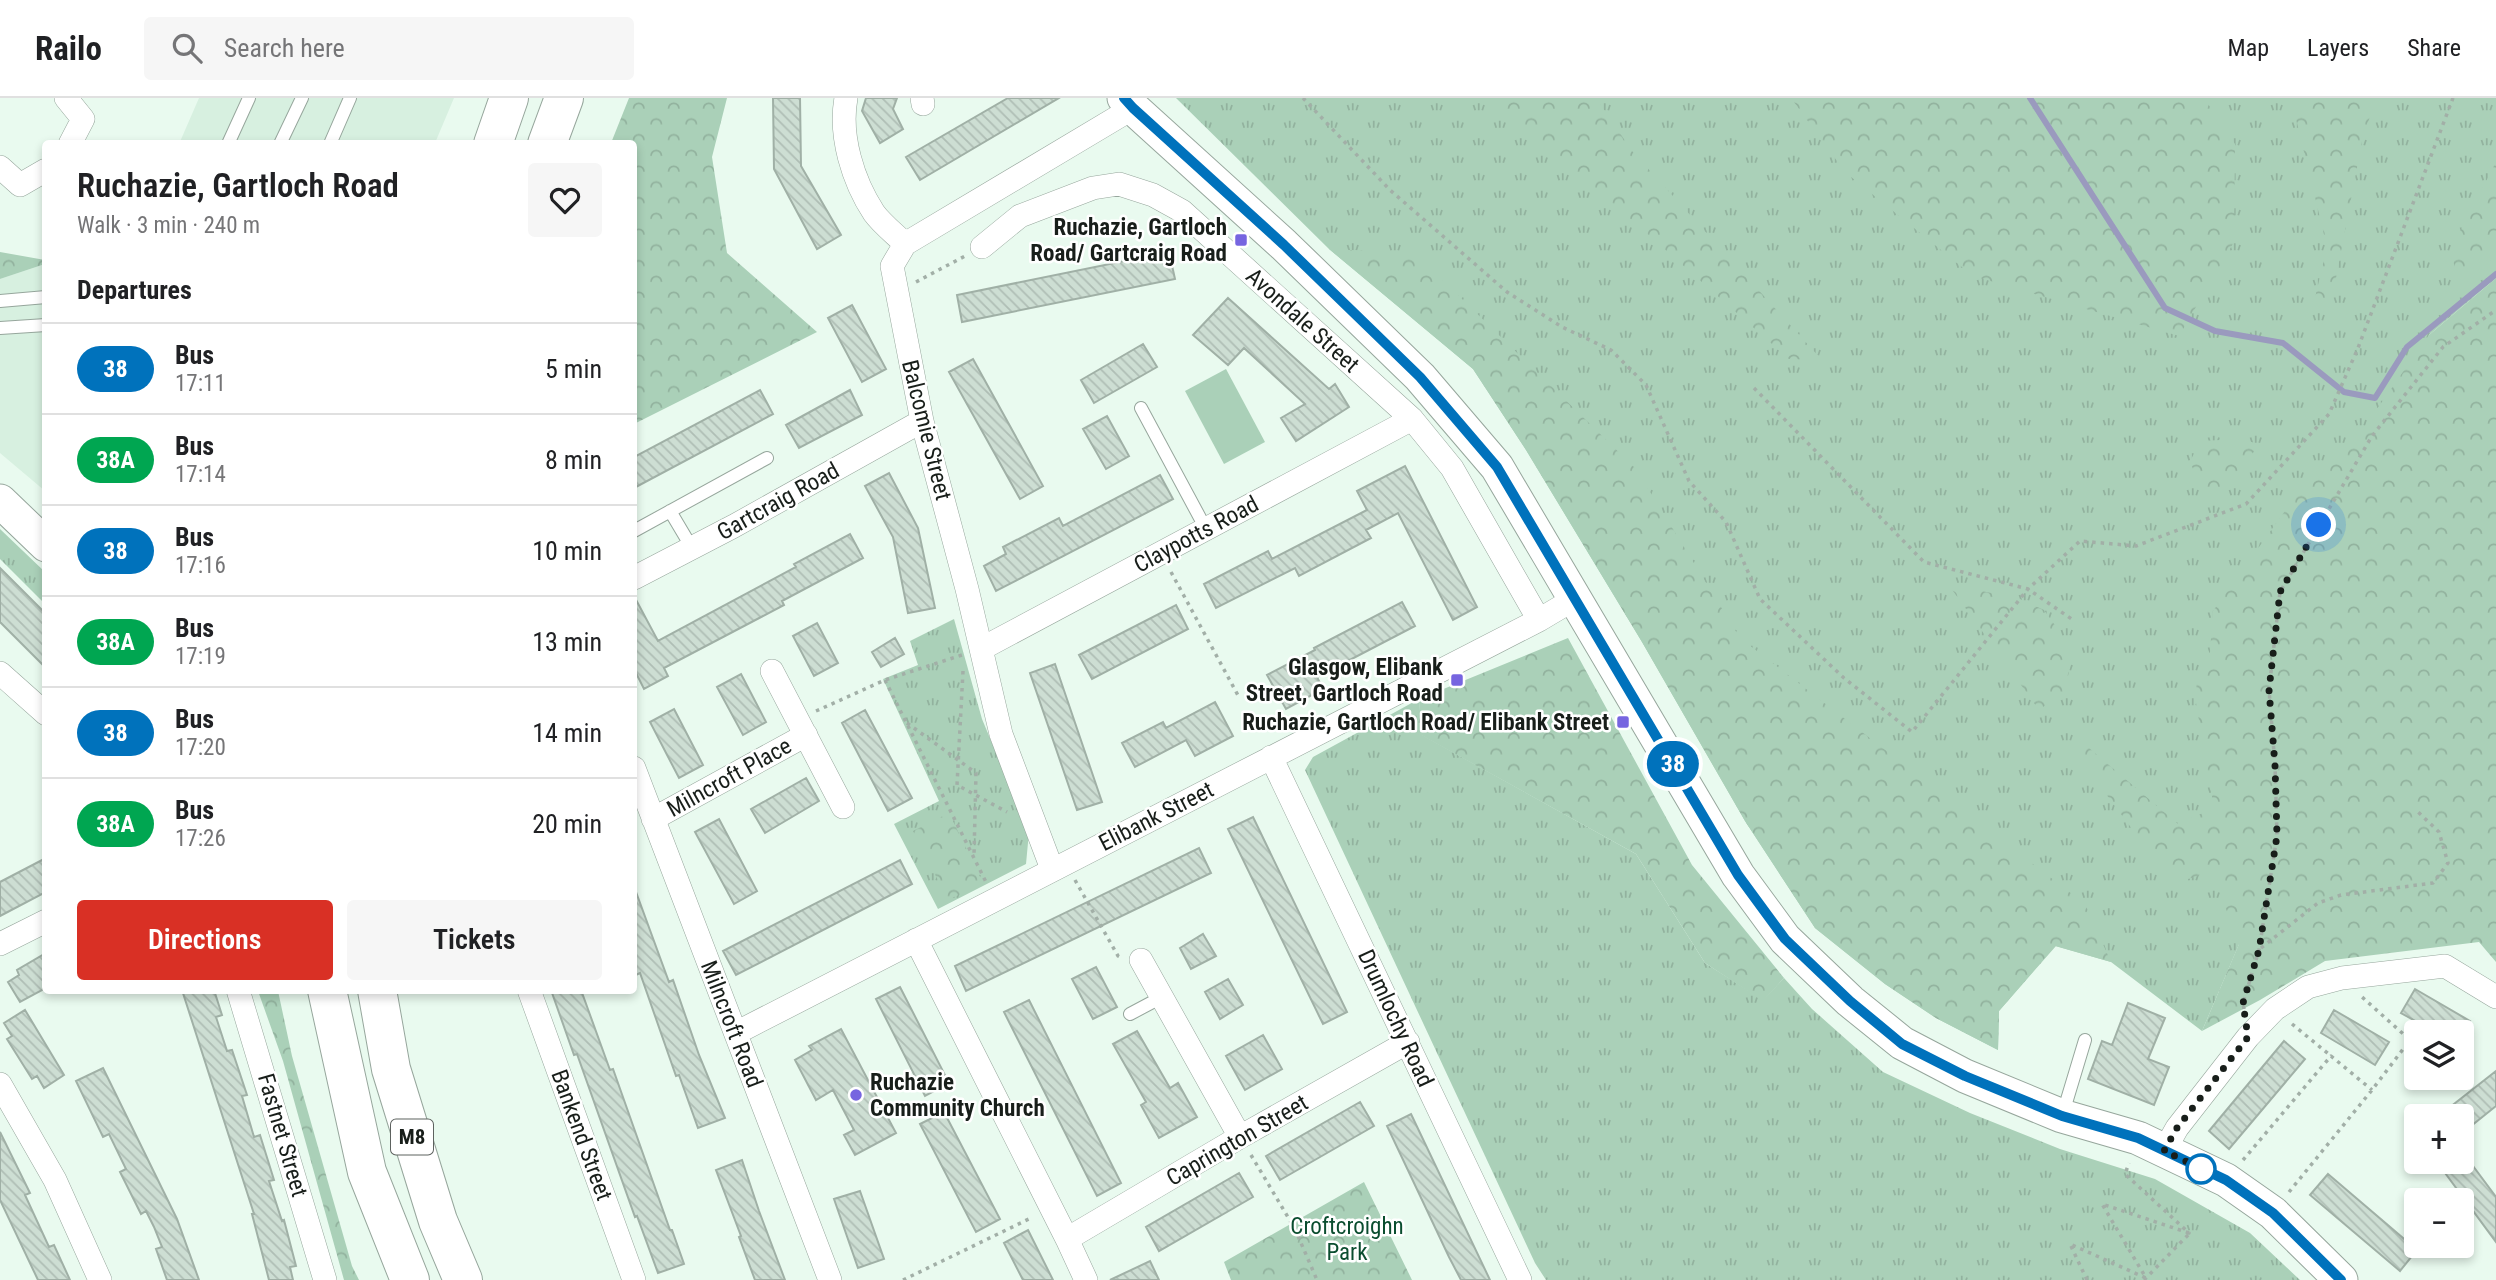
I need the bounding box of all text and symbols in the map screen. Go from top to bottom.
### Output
search box [144,17,634,80]
text: Railo [35,29,102,68]
icon: search [168,29,206,67]
text: Search here [224,33,345,63]
text: Map [2228,34,2269,62]
text: Layers [2307,34,2369,62]
text: Share [2407,34,2461,62]
button: heart [528,163,602,237]
text: Ruchazie, Gartloch Road [77,166,399,205]
text: Walk · 3 min · 240 m [77,212,260,239]
place label: Ruchazie, Gartloch Road/ Gartcraig Road [1030,214,1227,267]
marker: Ruchazie, Gartloch Road/ Gartcraig Road [1233,232,1249,248]
street label: Avondale Street [1241,263,1365,378]
text: Departures [77,275,192,305]
text: Bus [175,340,214,370]
text: 5 min [545,354,602,384]
text: 38 [103,355,128,383]
street label: Balcomie Street [896,357,957,503]
text: 17:11 [175,370,226,397]
text: Bus [175,431,214,461]
text: 8 min [545,445,602,475]
text: 38A [96,446,135,474]
street label: Gartcraig Road [713,457,844,546]
text: 17:14 [175,461,226,488]
street label: Claypotts Road [1129,490,1263,579]
your location [2301,507,2336,542]
text: Bus [175,522,214,552]
text: 10 min [532,536,602,566]
text: 38 [103,537,128,565]
text: 17:16 [175,552,226,579]
text: Bus [175,613,214,643]
text: 13 min [532,627,602,657]
text: 38A [96,628,135,656]
text: 17:19 [175,643,226,670]
place label: Glasgow, Elibank Street, Gartloch Road [1246,654,1444,707]
marker: Glasgow, Elibank Street, Gartloch Road [1449,672,1465,688]
text: Bus [175,704,214,734]
place label: Ruchazie, Gartloch Road/ Elibank Street [1242,709,1609,736]
marker: Ruchazie, Gartloch Road/ Elibank Street [1615,714,1631,730]
text: 14 min [532,718,602,748]
text: 38 [103,719,128,747]
street label: Milncroft Place [662,732,796,823]
text: 17:20 [175,734,226,761]
line badge: 38 [1642,741,1704,787]
text: 38 [1661,750,1685,778]
street label: Elibank Street [1094,776,1218,857]
text: Bus [175,795,214,825]
text: 20 min [532,809,602,839]
text: 38A [96,810,135,838]
text: 17:26 [175,825,226,852]
button: Directions [77,900,333,980]
button: Tickets [347,900,602,980]
street label: Drumlochy Road [1352,945,1439,1091]
street label: Milncroft Road [695,957,768,1091]
map controls [2404,1020,2474,1258]
button: layers [2404,1020,2474,1090]
street label: Bankend Street [545,1066,618,1204]
place label: Ruchazie Community Church [870,1069,1045,1122]
street label: Fastnet Street [252,1070,313,1200]
marker: Ruchazie Community Church [848,1087,864,1103]
street label: Caprington Street [1162,1089,1313,1192]
button: + [2404,1104,2474,1174]
road number: M8 [391,1119,433,1154]
unlabelled marker [2186,1154,2216,1184]
button: − [2404,1188,2474,1258]
park label: Croftcroighn Park [1290,1213,1404,1266]

